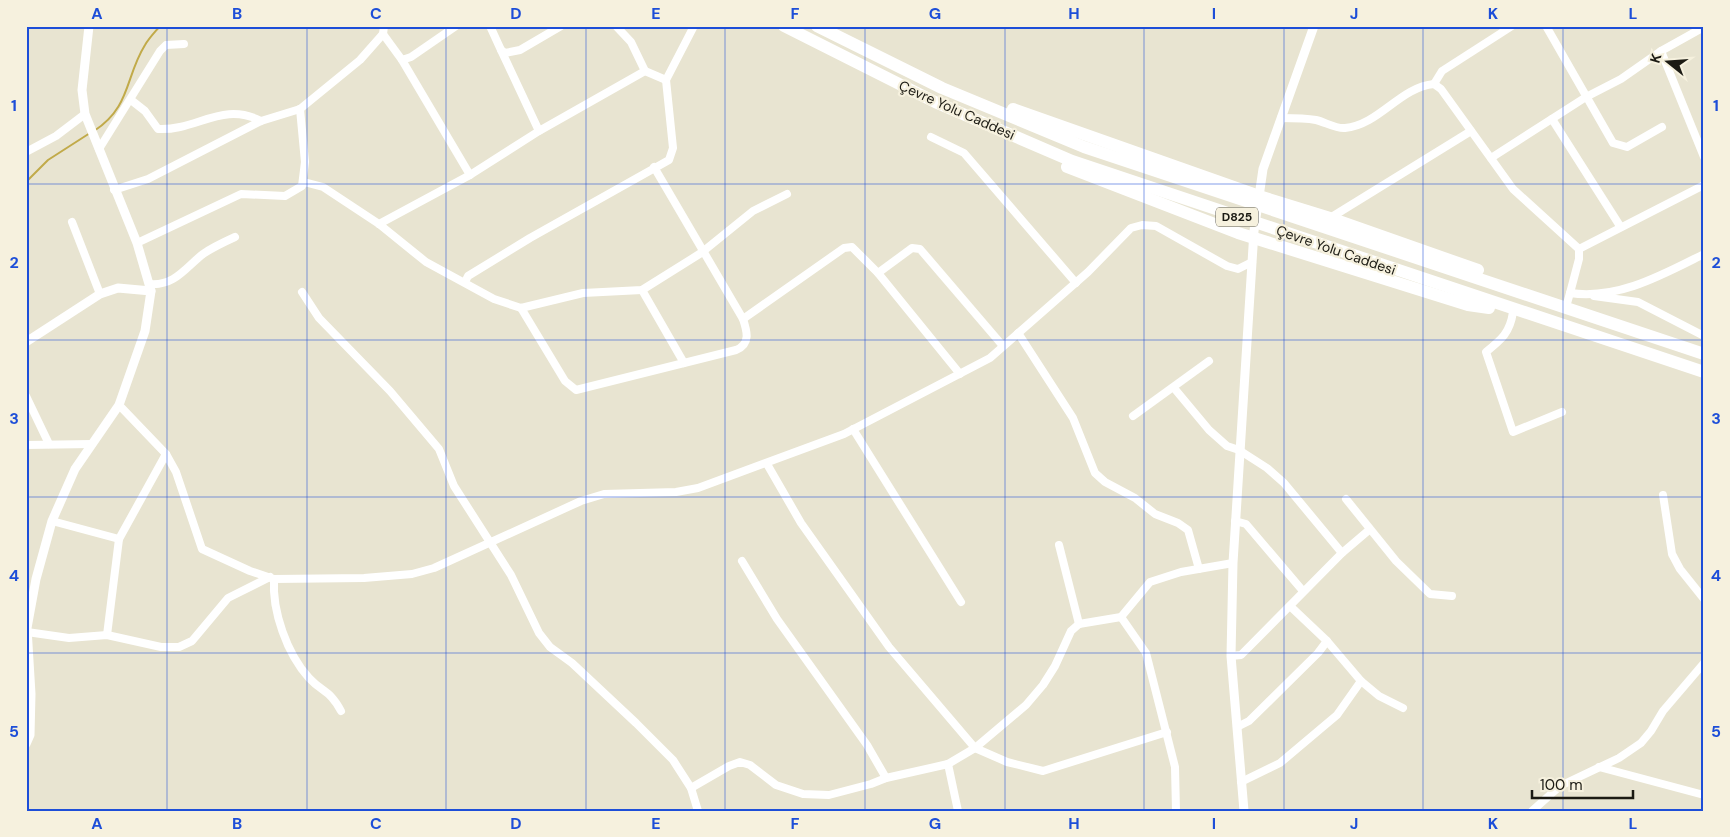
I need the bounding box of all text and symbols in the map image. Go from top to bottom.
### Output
text: A [91,3,103,24]
text: B [232,3,242,24]
text: C [370,3,382,24]
text: D [510,3,522,24]
text: E [651,3,661,24]
text: F [791,3,800,24]
text: G [929,3,941,24]
text: H [1068,3,1080,24]
text: I [1212,3,1216,24]
text: J [1350,3,1358,24]
text: K [1488,3,1499,24]
text: L [1629,3,1638,24]
north arrow [1642,38,1692,88]
text: K [1646,51,1666,65]
street label: Çevre Yolu Caddesi [896,76,1018,144]
text: 1 [11,95,17,116]
text: 1 [1713,95,1719,116]
road number: D825 [1216,208,1258,226]
street label: Çevre Yolu Caddesi [1274,221,1398,279]
text: 2 [9,252,19,273]
text: 2 [1711,252,1721,273]
text: 3 [9,408,19,429]
text: 3 [1711,408,1721,429]
text: 4 [9,565,19,586]
text: 4 [1711,565,1721,586]
text: 5 [9,721,19,742]
text: 5 [1711,721,1721,742]
scale bar [1532,767,1634,799]
text: 100 m [1540,775,1583,795]
text: A [91,813,103,834]
text: B [232,813,242,834]
text: C [370,813,382,834]
text: D [510,813,522,834]
text: E [651,813,661,834]
text: F [791,813,800,834]
text: G [929,813,941,834]
text: H [1068,813,1080,834]
text: I [1212,813,1216,834]
text: J [1350,813,1358,834]
text: K [1488,813,1499,834]
text: L [1629,813,1638,834]

